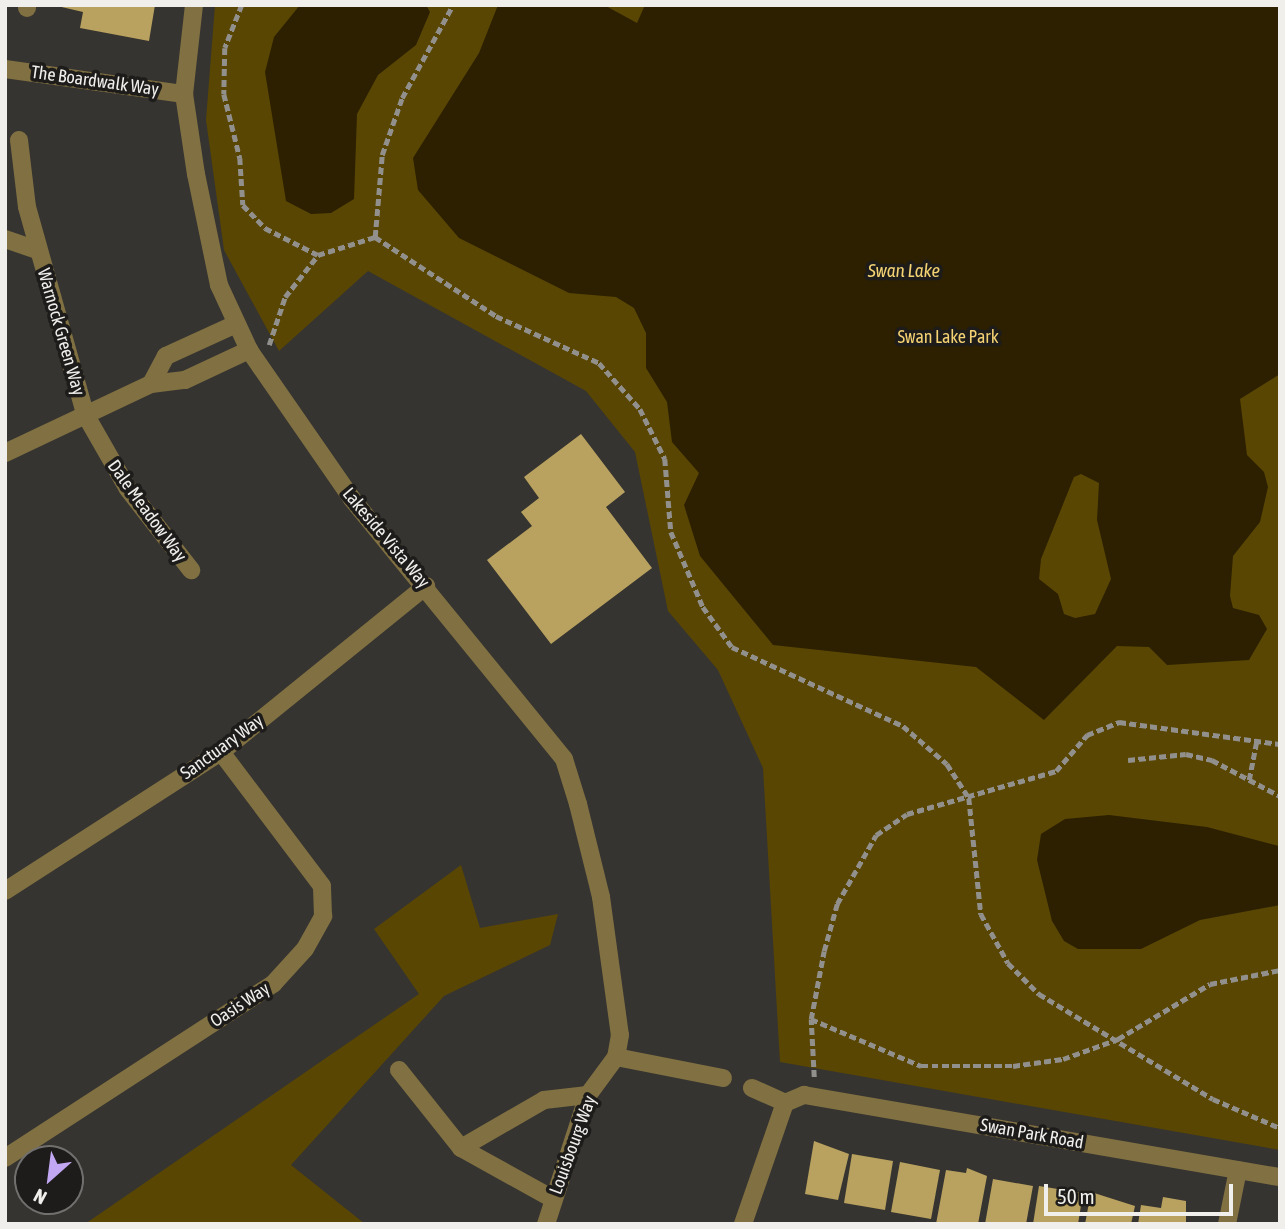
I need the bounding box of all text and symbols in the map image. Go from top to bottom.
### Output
street label: The Boardwalk Way [30,61,160,101]
water label: Swan Lake [868,260,940,282]
street label: Warnock Green Way [33,266,89,398]
park label: Swan Lake Park [897,326,999,348]
street label: Dale Meadow Way [103,456,191,566]
street label: Lakeside Vista Way [338,483,434,593]
street label: Sanctuary Way [176,710,268,784]
street label: Oasis Way [206,978,274,1032]
street label: Louisbourg Way [545,1093,601,1197]
street label: Swan Park Road [979,1114,1085,1154]
north arrow [14,1145,84,1215]
scale bar [1047,1170,1236,1214]
text: N [30,1184,50,1209]
text: 50 m [1057,1184,1095,1208]

